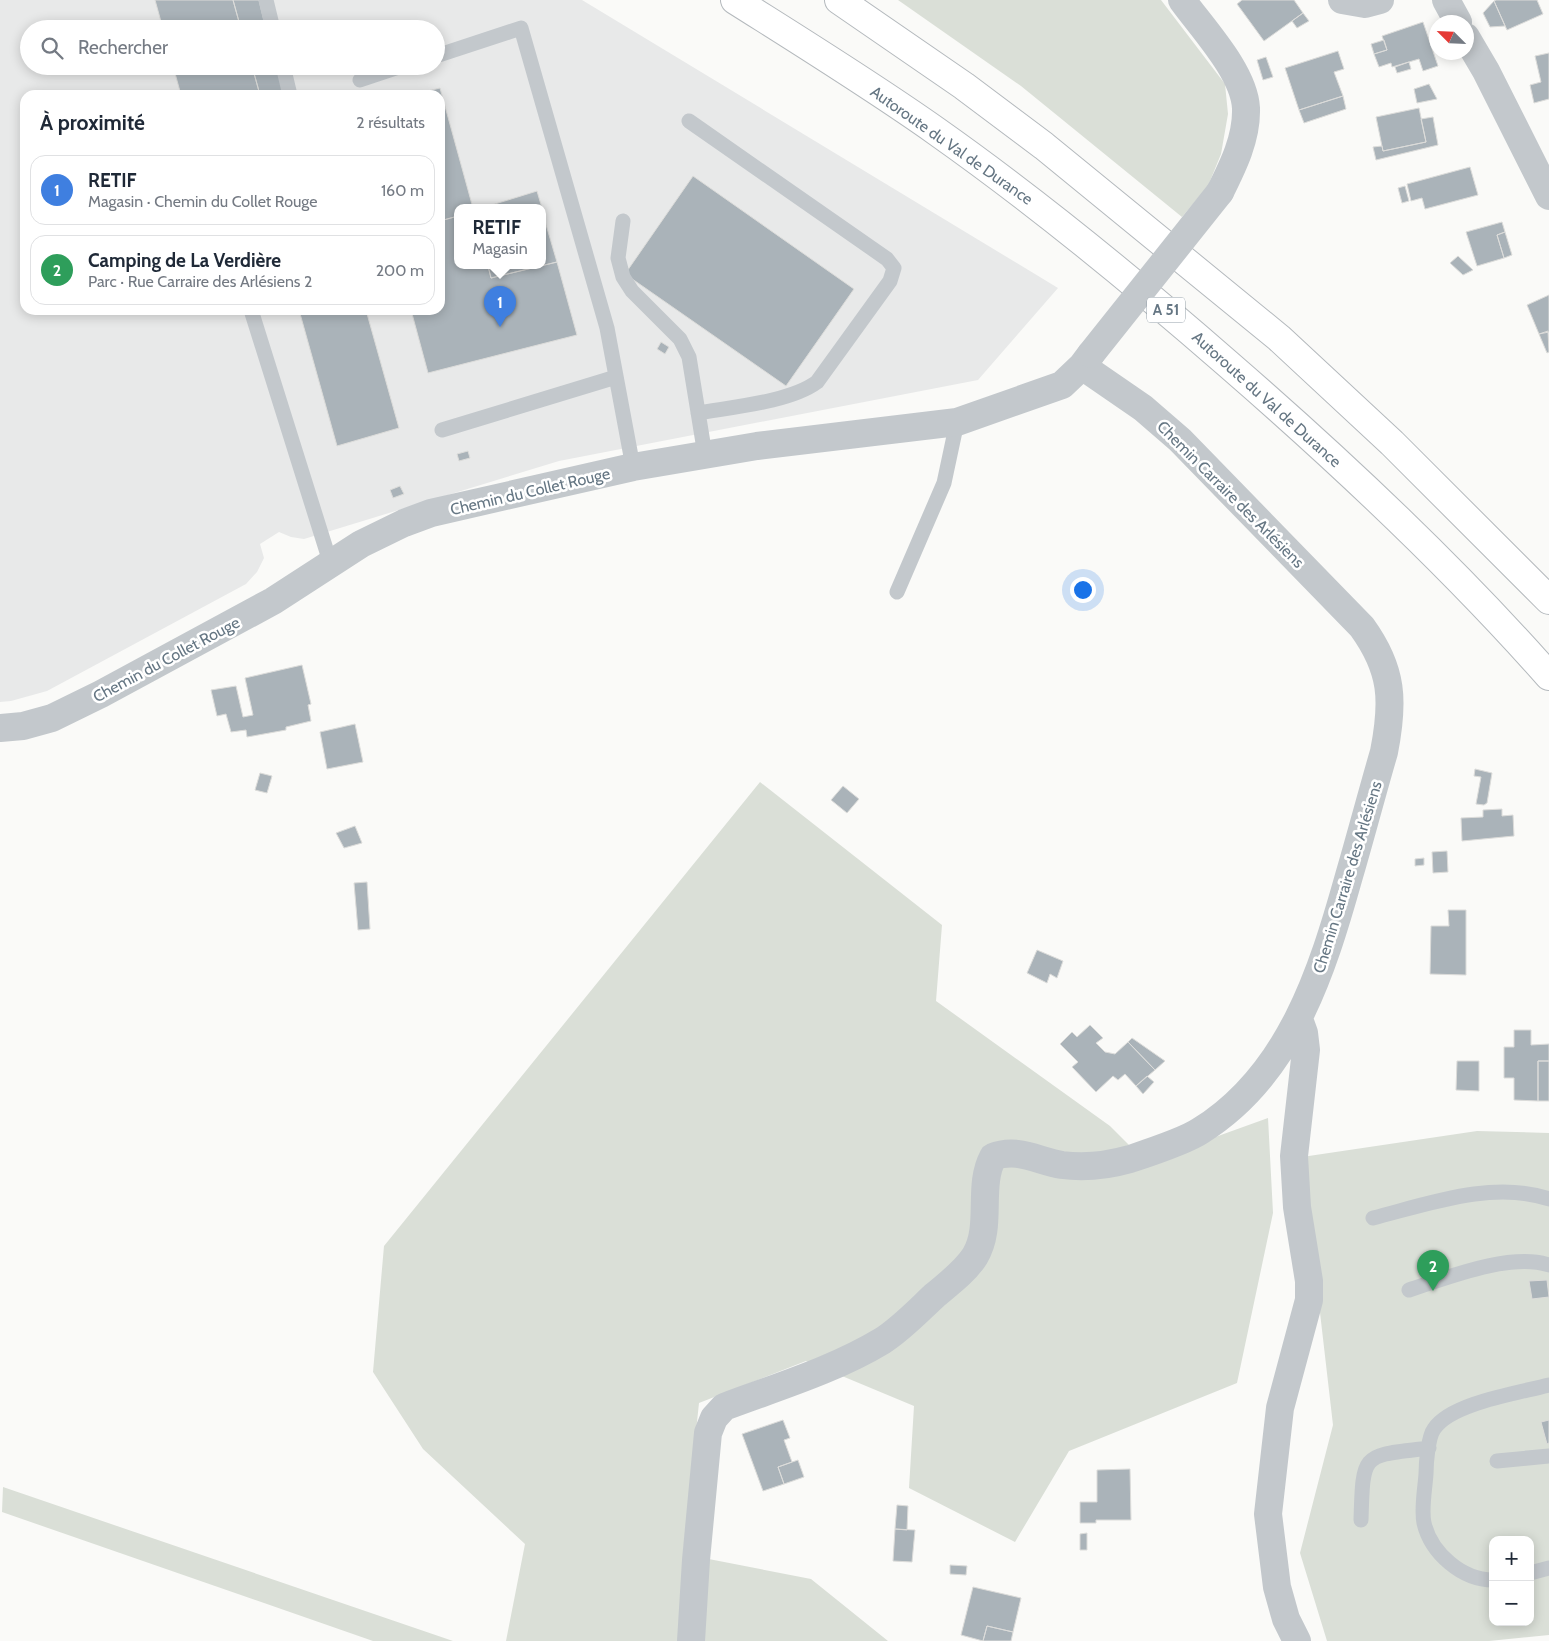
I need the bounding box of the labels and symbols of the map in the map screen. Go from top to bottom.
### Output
north arrow [1429,15,1474,60]
street label: Autoroute du Val de Durance [867,82,1037,209]
pin: 1 [484,286,516,327]
road number: A 51 [1147,298,1185,322]
street label: Autoroute du Val de Durance [1188,327,1345,471]
street label: Chemin Carraire des Arlésiens [1153,417,1308,572]
street label: Chemin du Collet Rouge [448,464,612,519]
your location [1070,577,1096,603]
street label: Chemin du Collet Rouge [90,613,243,706]
street label: Chemin Carraire des Arlésiens [1309,778,1386,975]
pin: 2 [1417,1250,1449,1291]

